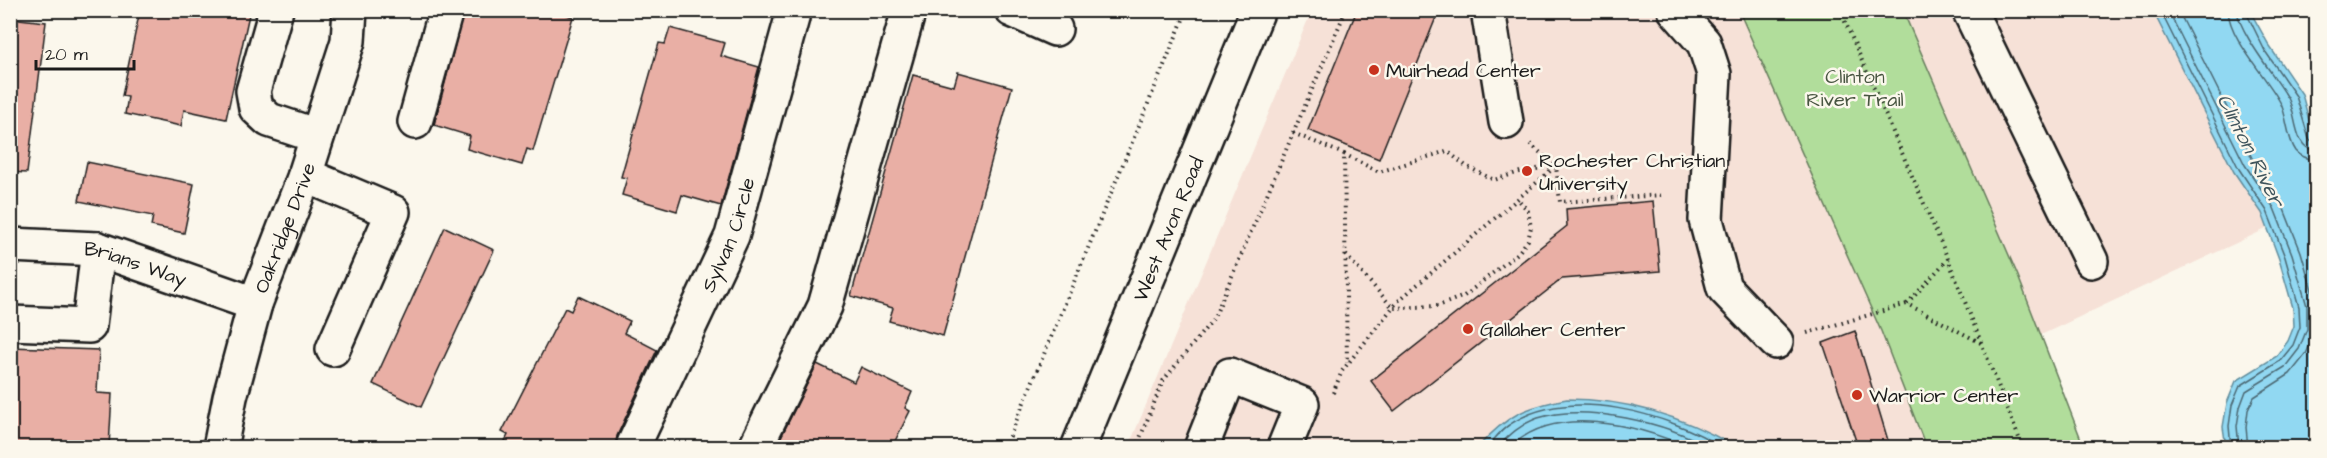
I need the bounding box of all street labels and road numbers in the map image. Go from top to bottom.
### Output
street label: West Avon Road [1127,153,1211,306]
street label: Oakridge Drive [248,159,323,297]
street label: Sylvan Circle [695,174,762,297]
street label: Brians Way [84,235,190,295]

